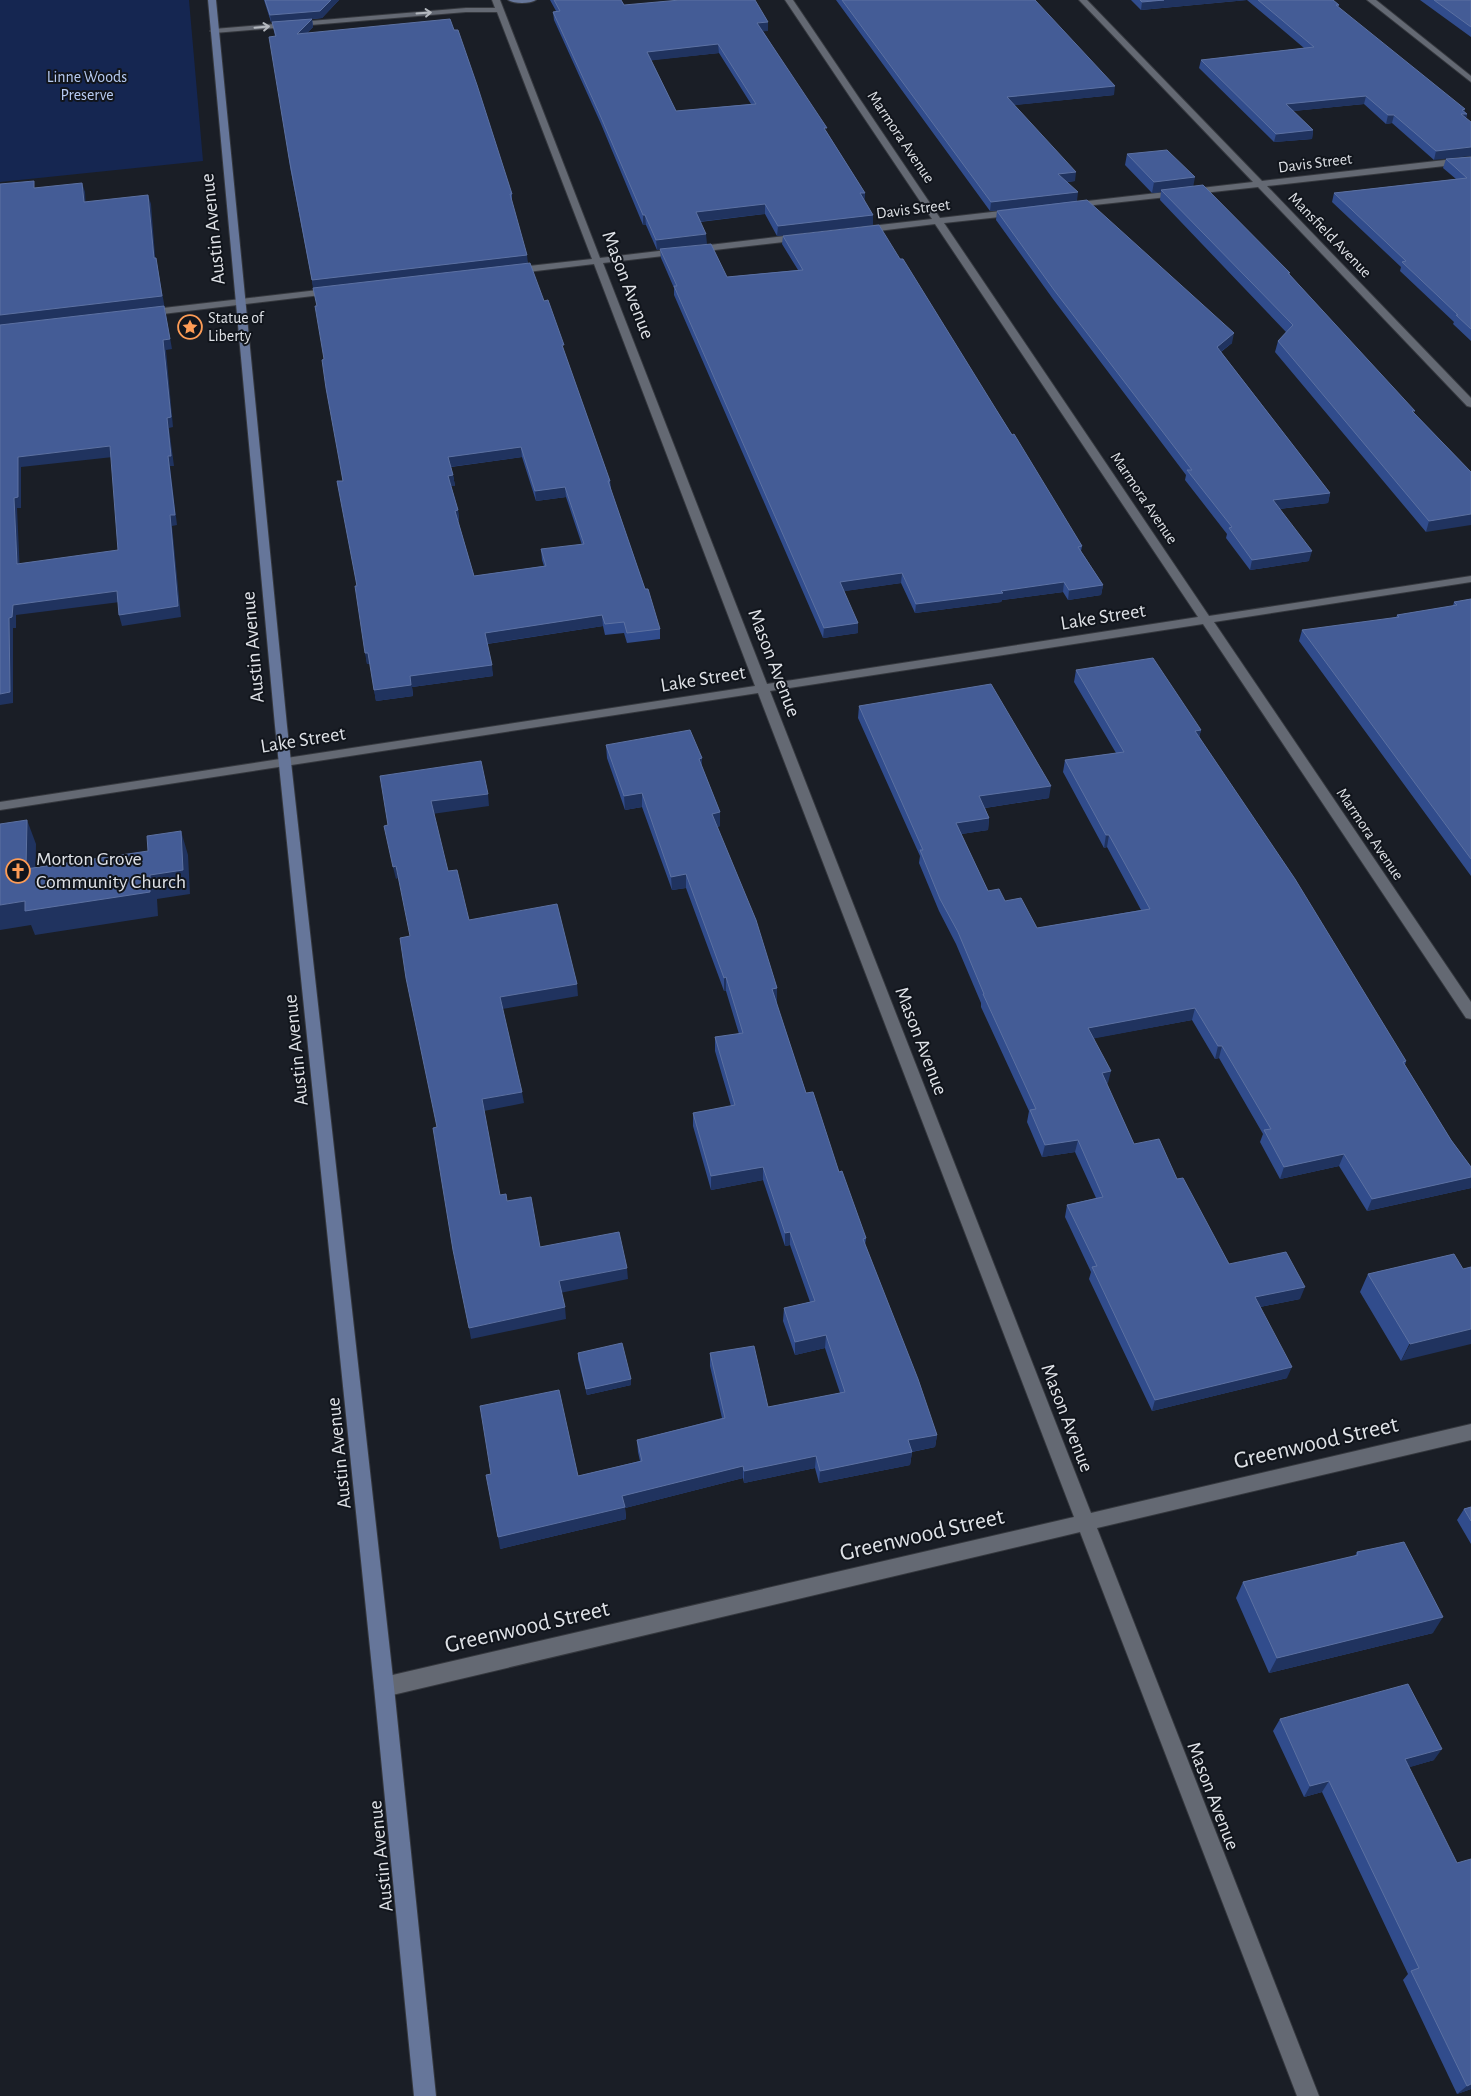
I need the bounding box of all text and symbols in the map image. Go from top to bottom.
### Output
one-way arrow [416,9,432,18]
one-way arrow [254,22,270,31]
park label: Linne Woods Preserve [47,69,127,103]
street label: Marmora Avenue [864,88,938,186]
street label: Davis Street [1277,151,1353,175]
street label: Austin Avenue [197,172,229,286]
street label: Mansfield Avenue [1285,189,1375,281]
street label: Davis Street [875,197,951,221]
street label: Mason Avenue [598,228,658,342]
place label: Statue of Liberty [208,310,265,345]
place icon: Statue of Liberty [177,314,203,340]
street label: Marmora Avenue [1107,449,1181,547]
street label: Austin Avenue [238,590,268,704]
street label: Lake Street [1059,600,1148,634]
street label: Mason Avenue [744,606,804,720]
street label: Lake Street [659,662,748,696]
street label: Lake Street [259,723,348,757]
street label: Marmora Avenue [1333,785,1407,883]
place label: Morton Grove Community Church [36,849,186,892]
church icon: Morton Grove Community Church [5,858,31,884]
street label: Mason Avenue [891,984,951,1098]
street label: Austin Avenue [280,993,312,1107]
street label: Mason Avenue [1037,1361,1097,1475]
street label: Austin Avenue [323,1396,355,1510]
street label: Greenwood Street [1231,1412,1401,1474]
street label: Greenwood Street [837,1504,1007,1566]
street label: Greenwood Street [442,1596,612,1658]
street label: Mason Avenue [1183,1739,1243,1853]
street label: Austin Avenue [365,1799,397,1913]

